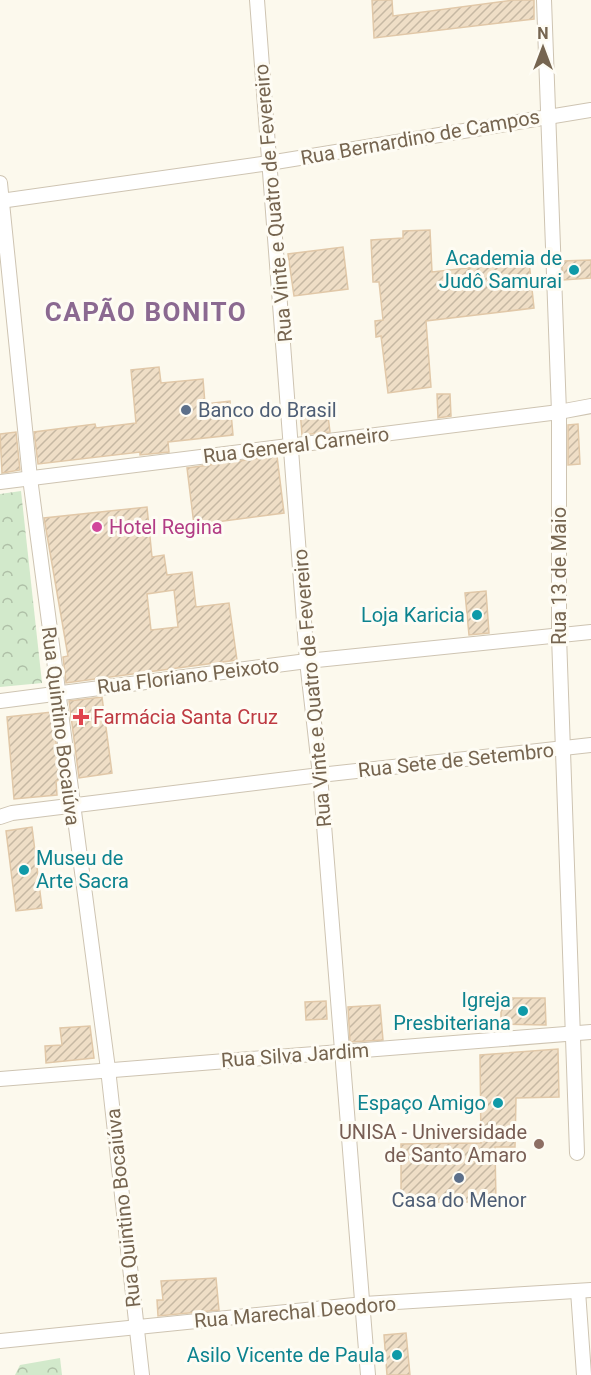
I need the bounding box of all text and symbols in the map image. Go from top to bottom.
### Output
north arrow [513,18,573,78]
text: N [537,24,549,43]
street label: Rua Vinte e Quatro de Fevereiro [249,63,297,343]
street label: Rua Bernardino de Campos [299,104,541,170]
place label: Academia de Judô Samurai [439,246,562,293]
marker: Academia de Judô Samurai [567,263,581,277]
district label: CAPÃO BONITO [45,297,247,327]
place label: Banco do Brasil [198,398,337,422]
marker: Banco do Brasil [179,403,193,417]
street label: Rua General Carneiro [202,422,390,468]
street label: Rua 13 de Maio [547,507,571,645]
place label: Hotel Regina [109,515,223,539]
marker: Hotel Regina [90,520,104,534]
street label: Rua Vinte e Quatro de Fevereiro [288,548,336,828]
place label: Loja Karicia [361,603,465,627]
marker: Loja Karicia [470,608,484,622]
street label: Rua Quintino Bocaiúva [37,625,85,827]
street label: Rua Floriano Peixoto [96,653,280,699]
place label: Farmácia Santa Cruz [93,705,278,729]
marker: Farmácia Santa Cruz [74,710,88,724]
street label: Rua Sete de Setembro [357,738,555,782]
place label: Museu de Arte Sacra [36,846,129,893]
marker: Museu de Arte Sacra [17,863,31,877]
place label: Igreja Presbiteriana [393,988,511,1035]
marker: Igreja Presbiteriana [516,1004,530,1018]
street label: Rua Silva Jardim [220,1038,370,1072]
place label: Espaço Amigo [357,1091,486,1115]
marker: Espaço Amigo [491,1096,505,1110]
street label: Rua Quintino Bocaiúva [101,1107,145,1309]
place label: UNISA - Universidade de Santo Amaro [339,1120,527,1167]
marker: UNISA - Universidade de Santo Amaro [532,1137,546,1151]
marker: Casa do Menor [452,1171,466,1185]
place label: Casa do Menor [392,1188,527,1212]
street label: Rua Marechal Deodoro [193,1291,397,1333]
place label: Asilo Vicente de Paula [187,1343,385,1367]
marker: Asilo Vicente de Paula [390,1348,404,1362]

